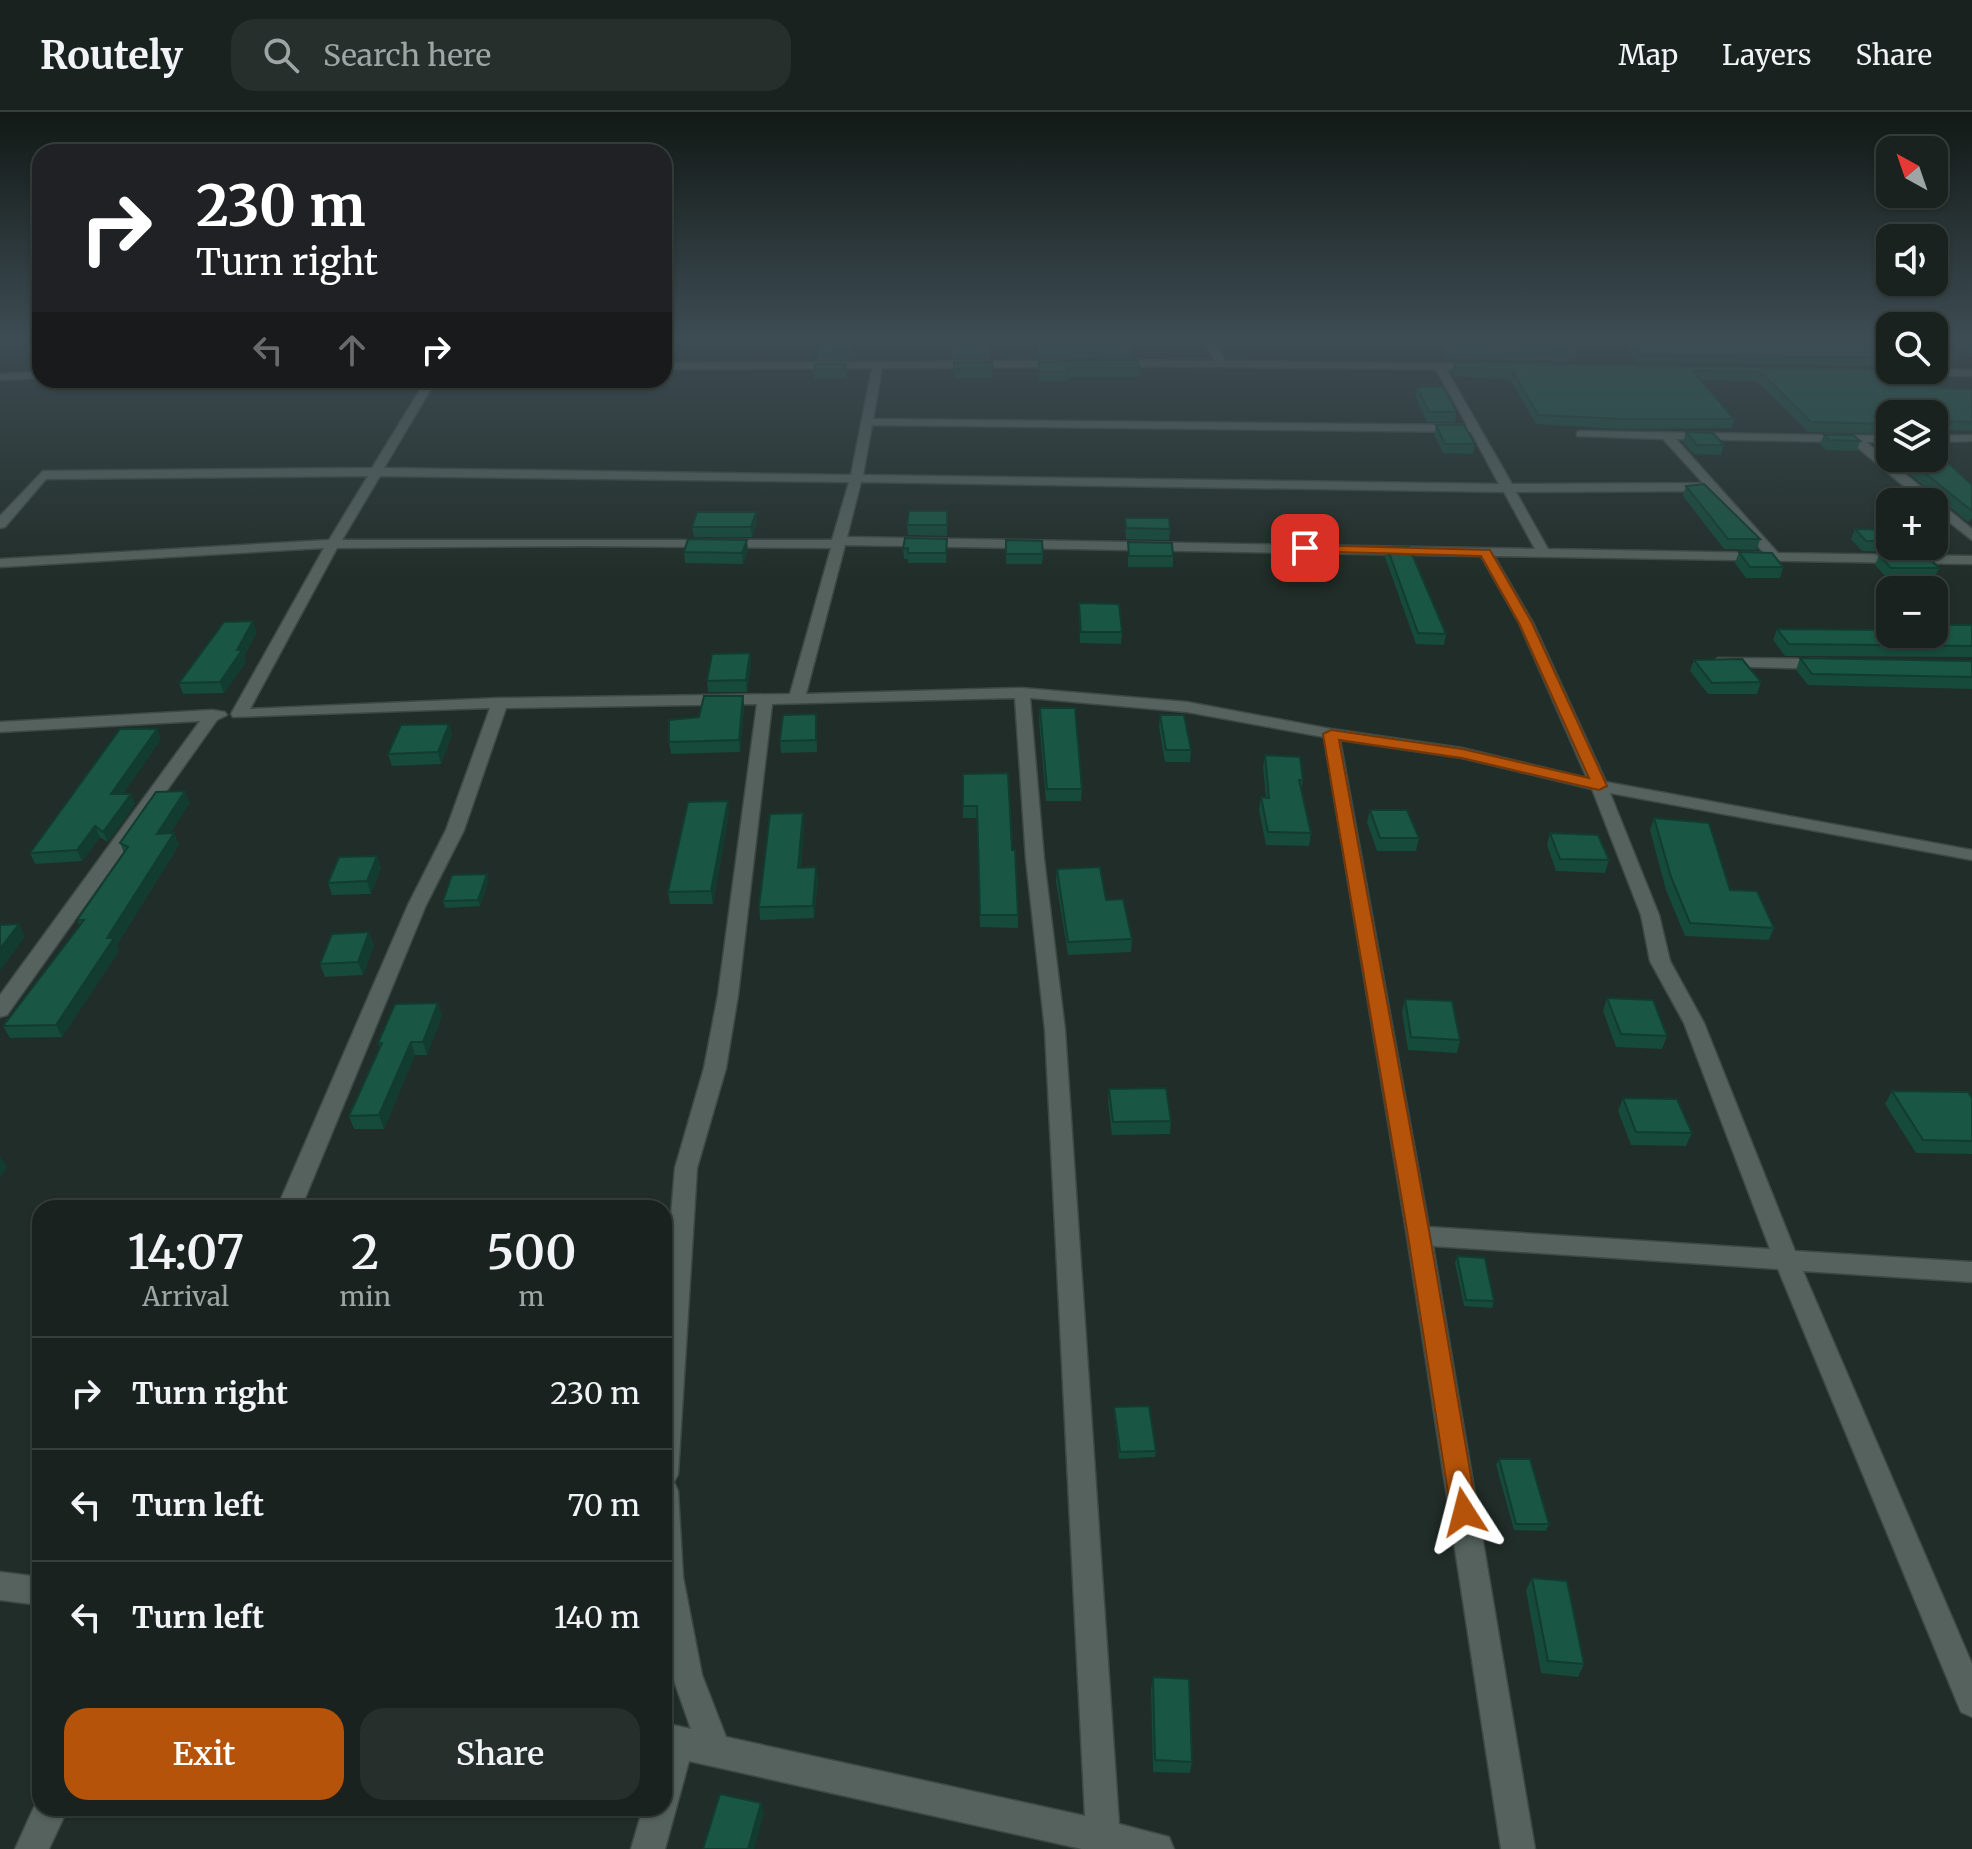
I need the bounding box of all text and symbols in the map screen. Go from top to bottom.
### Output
search box [231,19,791,91]
text: Routely [40,32,183,79]
icon: search [259,33,303,77]
text: Search here [323,36,491,74]
text: Map [1618,37,1678,73]
text: Layers [1722,37,1811,73]
text: Share [1855,37,1932,73]
north arrow [1876,136,1948,208]
map controls [1876,136,1948,648]
text: 230 m [196,171,366,241]
icon: right [64,176,168,280]
button: sound [1876,224,1948,296]
text: Turn right [196,240,378,285]
button: search [1876,312,1948,384]
icon: left [246,328,290,372]
icon: ahead [330,328,374,372]
icon: right [414,328,458,372]
button: layers [1876,400,1948,472]
button: + [1876,488,1948,560]
pin [1271,514,1339,582]
icon: arrive [1283,526,1327,570]
button: − [1876,576,1948,648]
text: 14:07 [127,1222,244,1282]
text: 2 [351,1222,379,1282]
text: 500 [486,1222,577,1282]
text: Arrival [142,1280,229,1313]
text: min [339,1280,391,1313]
text: m [519,1280,544,1313]
icon: right [64,1371,108,1415]
text: Turn right [132,1374,288,1412]
text: 230 m [550,1374,640,1412]
position arrow [1422,1470,1506,1554]
icon: left [64,1483,108,1527]
text: Turn left [132,1486,264,1524]
text: 70 m [567,1486,640,1524]
icon: left [64,1595,108,1639]
text: Turn left [132,1598,264,1636]
text: 140 m [554,1598,640,1636]
button: Exit [64,1708,344,1800]
button: Share [360,1708,640,1800]

